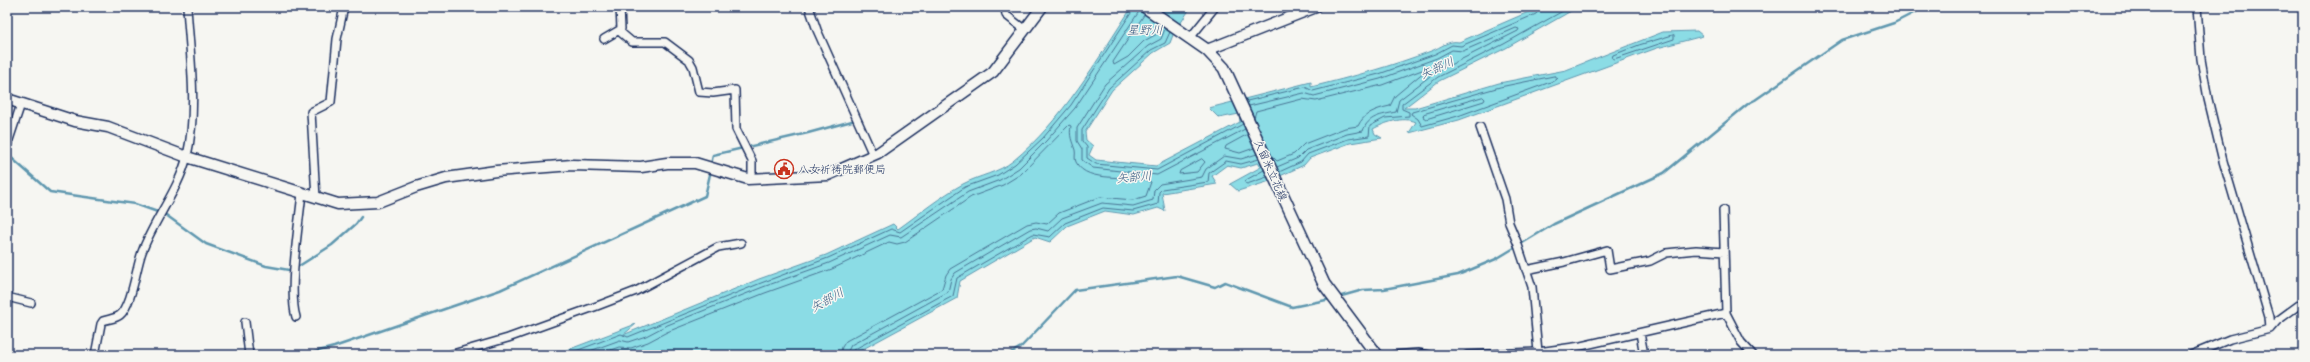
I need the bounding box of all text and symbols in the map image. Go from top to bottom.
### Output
water label: 星野川 [1127,23,1163,38]
water label: 矢部川 [1418,54,1457,83]
street label: 久留米立花線 [1251,137,1290,203]
public building icon: 八女祈祷院郵便局 [773,158,795,180]
place label: 八女祈祷院郵便局 [798,163,886,176]
water label: 矢部川 [1115,168,1153,187]
water label: 矢部川 [808,285,847,316]

